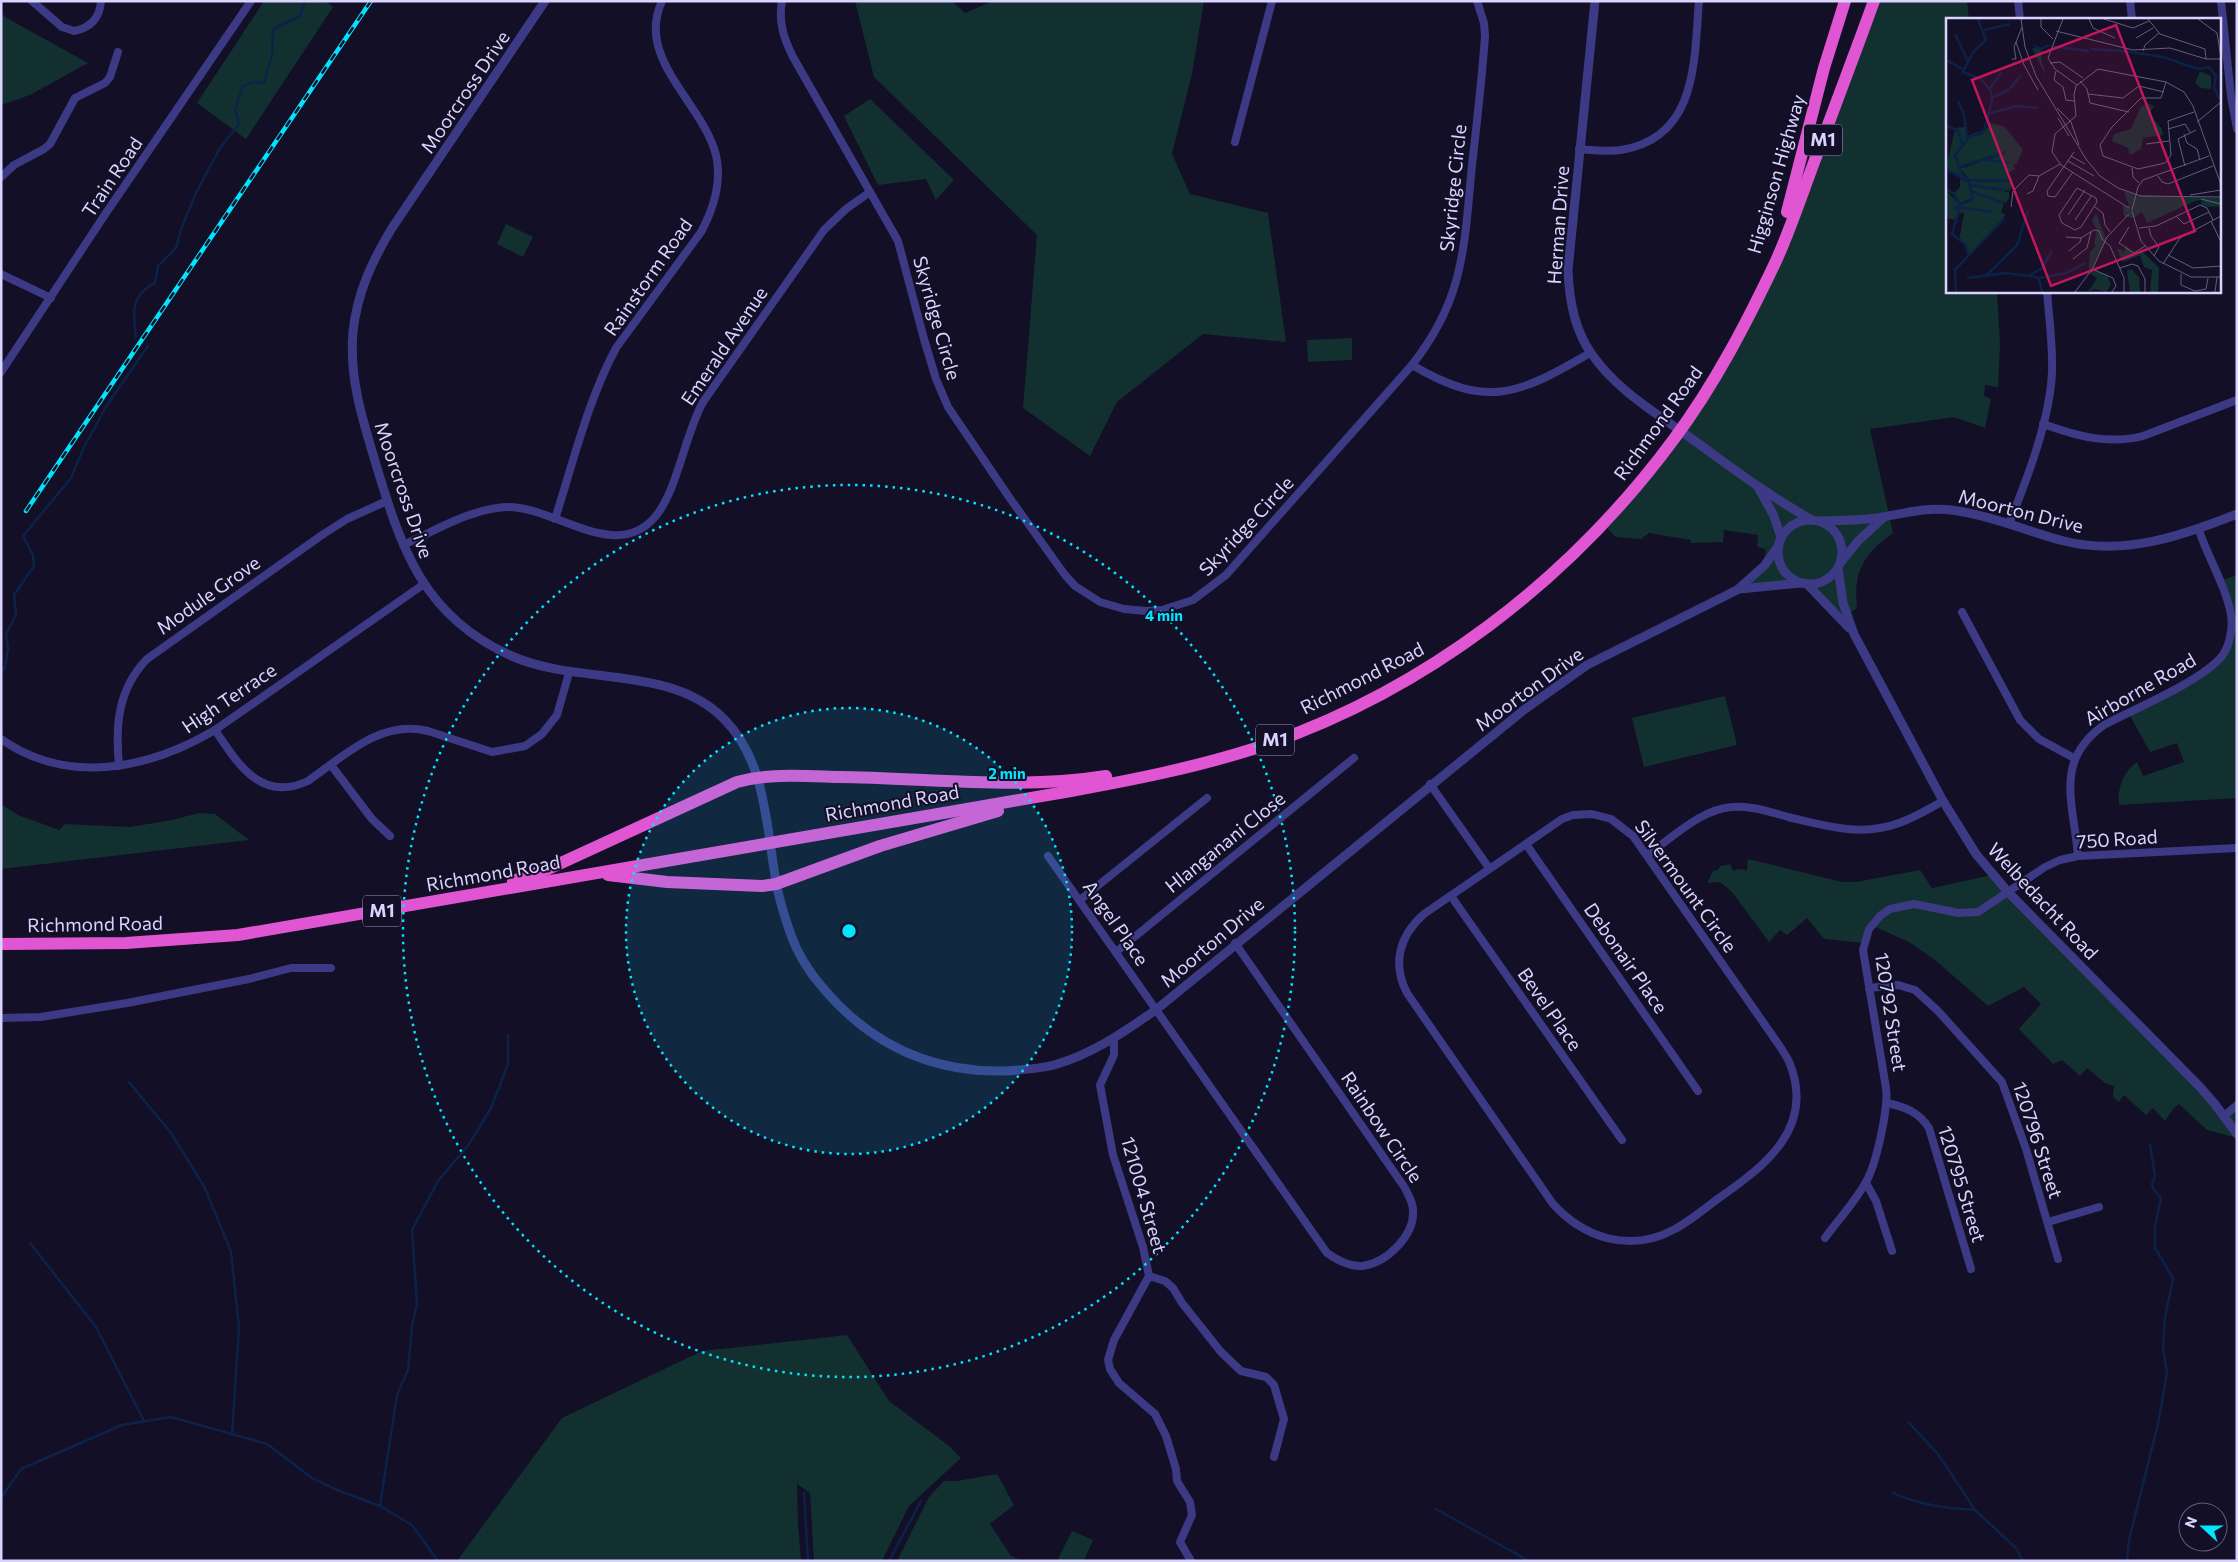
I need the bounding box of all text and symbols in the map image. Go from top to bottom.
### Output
inset map [1946,18,2220,292]
street label: Moorcross Drive [415,26,514,157]
street label: Higginson Highway [1742,91,1809,256]
street label: Skyridge Circle [1434,123,1471,253]
road number: M1 [1804,124,1842,156]
street label: Train Road [76,132,147,221]
street label: Herman Drive [1542,165,1573,285]
street label: Rainstorm Road [599,214,697,340]
street label: Skyridge Circle [909,253,966,383]
street label: Emerald Avenue [675,282,772,409]
street label: Richmond Road [1608,361,1707,484]
street label: Moorcross Drive [370,419,439,561]
street label: Skyridge Circle [1194,471,1298,580]
street label: Moorton Drive [1956,484,2086,537]
street label: Module Grove [151,550,264,639]
text: 4 min [1145,606,1183,624]
street label: Richmond Road [1296,637,1427,719]
street label: Moorton Drive [1470,642,1587,735]
street label: Airborne Road [2080,647,2199,730]
street label: High Terrace [177,658,280,738]
road number: M1 [1256,724,1294,756]
text: 2 min [988,764,1026,782]
street label: Richmond Road [823,779,961,826]
street label: Hlanganani Close [1160,786,1289,897]
street label: Silvermount Circle [1631,815,1742,956]
street label: 750 Road [2076,824,2158,853]
street label: Welbedacht Road [1983,838,2103,964]
street label: Richmond Road [424,849,562,896]
street label: Angel Place [1079,876,1154,970]
street label: Moorton Drive [1155,892,1268,992]
road number: M1 [363,896,401,926]
street label: Debonair Place [1580,898,1673,1017]
street label: Richmond Road [27,911,163,936]
centre of rings [840,922,858,940]
street label: 120792 Street [1871,951,1912,1073]
street label: Bevel Place [1513,963,1587,1055]
street label: Rainbow Circle [1337,1067,1428,1187]
street label: 120796 Street [2009,1079,2068,1201]
street label: 120795 Street [1934,1123,1991,1245]
street label: 121004 Street [1117,1134,1172,1256]
north arrow [2178,1502,2228,1552]
text: N [2181,1514,2200,1530]

